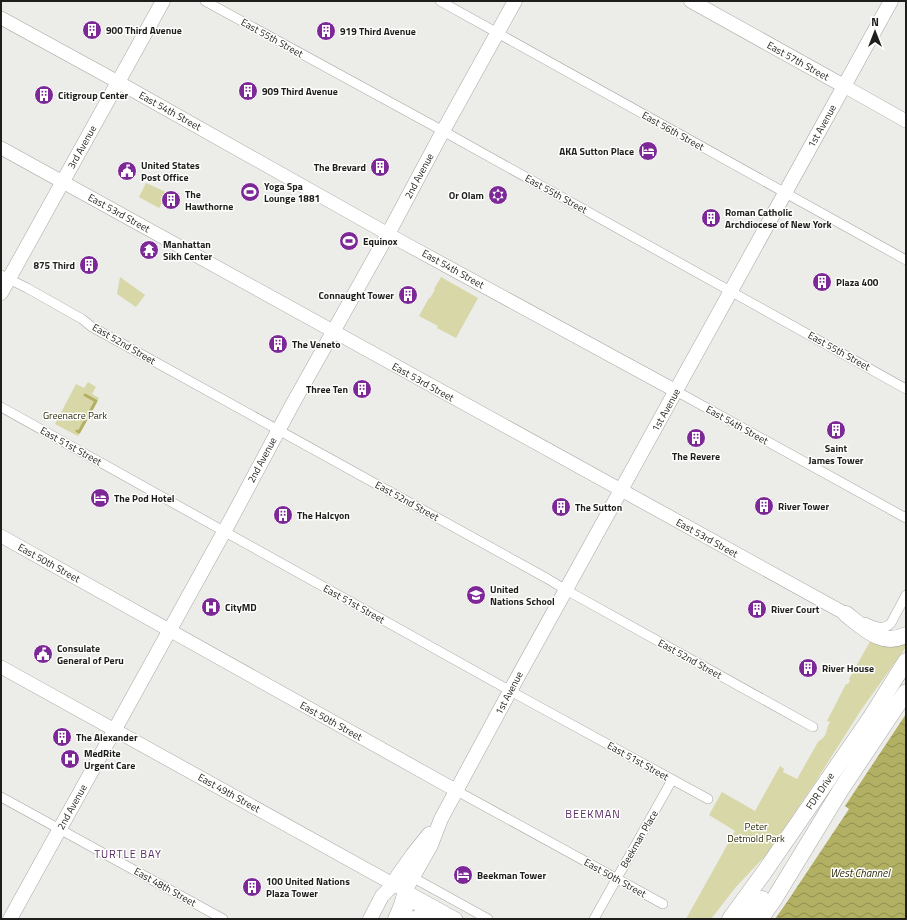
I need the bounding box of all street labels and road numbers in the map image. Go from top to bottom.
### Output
street label: East 55th Street [238,15,306,62]
street label: East 57th Street [764,38,832,85]
street label: East 54th Street [136,88,204,135]
street label: 1st Avenue [804,102,840,150]
street label: East 56th Street [639,108,707,155]
street label: 3rd Avenue [64,123,100,171]
street label: 2nd Avenue [401,151,437,201]
street label: East 55th Street [522,171,590,218]
street label: East 53rd Street [85,190,153,236]
street label: East 54th Street [419,246,487,293]
street label: East 52nd Street [90,320,159,368]
street label: East 55th Street [805,328,873,375]
street label: East 53rd Street [389,359,457,405]
street label: 1st Avenue [648,386,684,434]
street label: East 54th Street [703,402,771,449]
street label: East 51st Street [38,423,105,469]
street label: 2nd Avenue [244,435,280,485]
street label: East 52nd Street [372,477,442,525]
street label: East 53rd Street [673,515,741,561]
street label: East 50th Street [15,540,83,587]
street label: East 51st Street [321,581,388,627]
street label: East 52nd Street [655,635,725,683]
street label: 1st Avenue [491,669,527,717]
street label: East 50th Street [297,698,365,745]
street label: East 51st Street [605,738,672,784]
street label: FDR Drive [802,769,838,813]
street label: East 49th Street [195,770,263,817]
street label: 2nd Avenue [53,782,91,832]
street label: Beekman Place [616,807,662,871]
street label: East 50th Street [581,855,649,902]
street label: East 48th Street [131,864,199,911]

